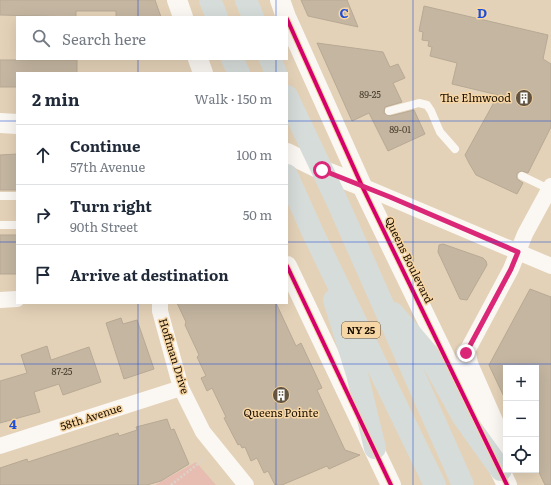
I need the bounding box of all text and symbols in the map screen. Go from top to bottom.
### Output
text: C [339,3,349,22]
text: D [477,3,487,22]
search box [16,16,288,60]
icon: search [30,27,52,49]
text: Search here [62,27,146,50]
text: 2 min [32,86,80,111]
house number: 89-25 [359,87,381,101]
building icon: The Elmwood [514,88,534,108]
text: Walk · 150 m [195,89,272,108]
place label: The Elmwood [440,89,511,105]
house number: 89-01 [389,122,411,136]
text: Continue [70,134,140,157]
icon: ahead [32,144,54,166]
text: 100 m [236,145,272,164]
text: 57th Avenue [70,157,145,176]
route start [313,161,331,179]
text: Turn right [70,194,152,217]
icon: right [32,204,54,226]
text: 50 m [243,205,272,224]
street label: Queens Boulevard [382,213,438,306]
text: 90th Street [70,217,138,236]
text: Arrive at destination [70,263,229,286]
icon: arrive [32,264,54,286]
street label: Hoffman Drive [156,316,194,396]
road number: NY 25 [342,322,380,338]
route end [457,344,475,362]
house number: 87-25 [52,364,73,378]
map controls [503,365,539,473]
button: + [503,365,539,401]
building icon: Queens Pointe [271,385,291,405]
street label: 58th Avenue [58,398,124,434]
button: − [503,401,539,437]
place label: Queens Pointe [244,404,319,420]
text: 4 [9,414,17,433]
button: locate [503,437,539,473]

